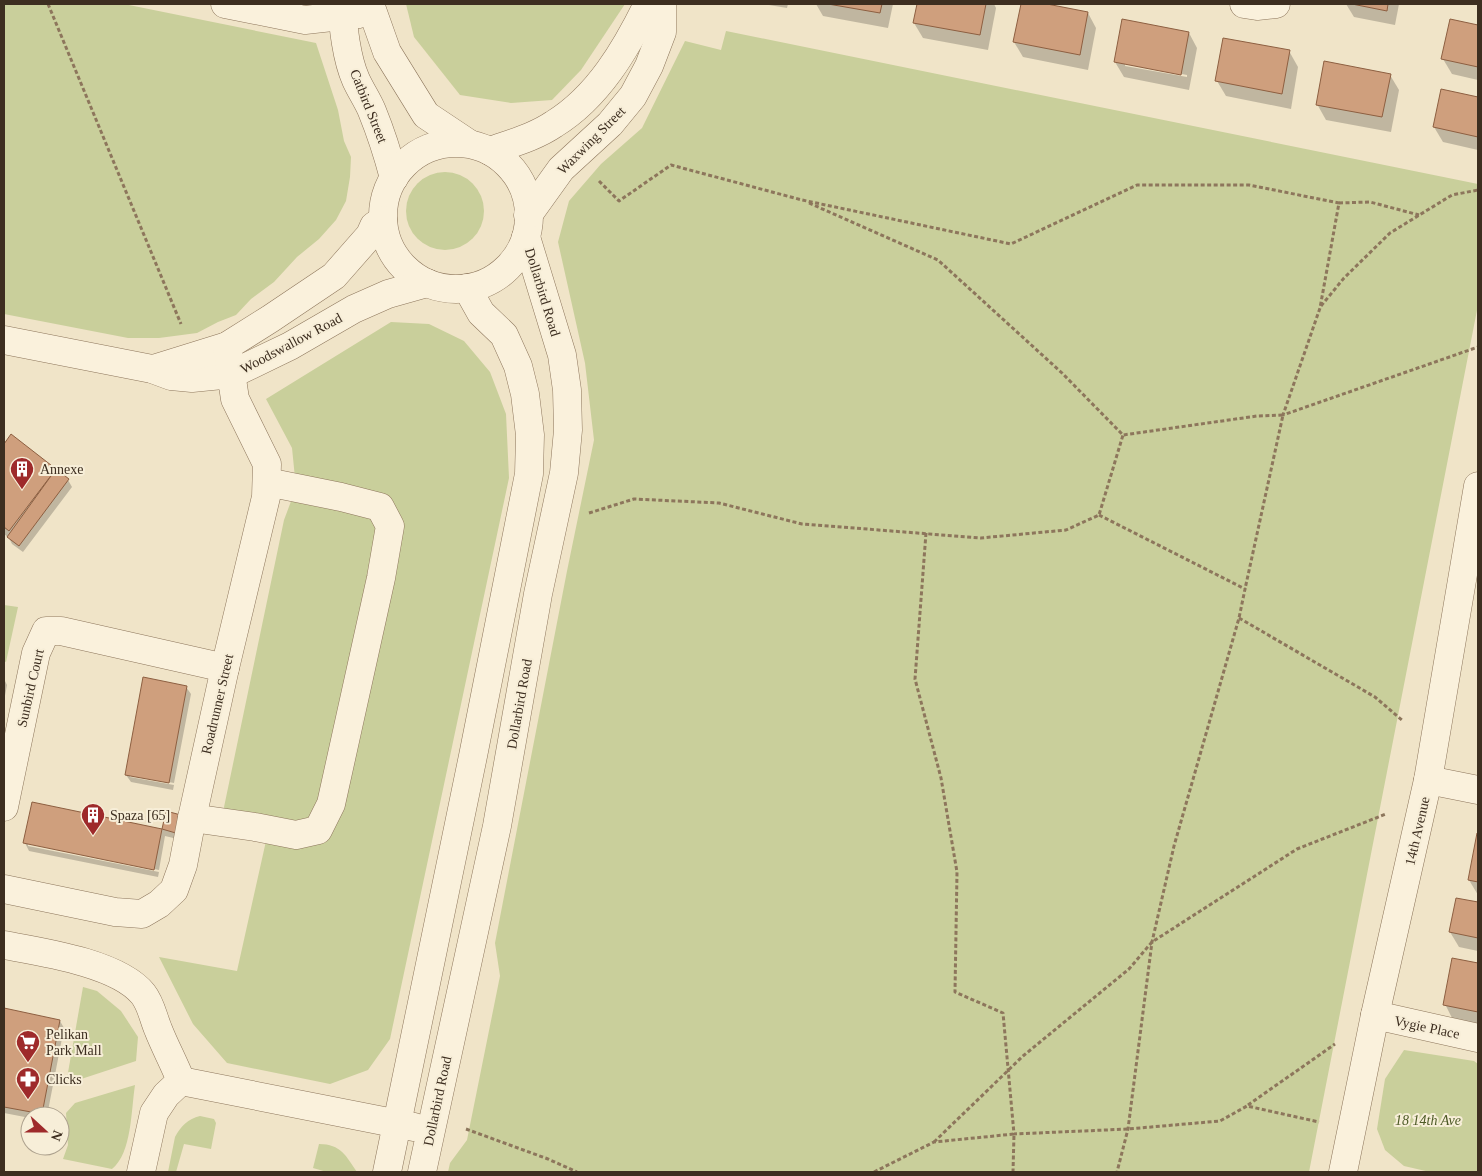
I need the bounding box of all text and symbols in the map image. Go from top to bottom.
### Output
street label: Catbird Street [347,67,390,145]
street label: Waxwing Street [554,103,628,177]
street label: Dollarbird Road [522,246,563,338]
street label: Woodswallow Road [238,310,345,377]
building icon: Annexe [9,456,35,490]
place label: Annexe [40,462,84,477]
street label: Sunbird Court [14,647,47,729]
street label: Roadrunner Street [199,653,236,756]
street label: Dollarbird Road [504,658,535,750]
street label: 14th Avenue [1402,795,1433,867]
building icon: Spaza [65] [80,802,106,836]
place label: Spaza [65] [110,808,170,823]
street label: Vygie Place [1393,1013,1461,1042]
place label: Pelikan Park Mall [46,1027,102,1058]
supermarket icon: Pelikan Park Mall [15,1029,41,1063]
street label: Dollarbird Road [421,1055,454,1147]
pharmacy icon: Clicks [15,1066,41,1100]
place label: Clicks [46,1072,82,1087]
north arrow [20,1106,70,1156]
park label: 18 14th Ave [1395,1113,1461,1128]
text: N [48,1128,65,1143]

